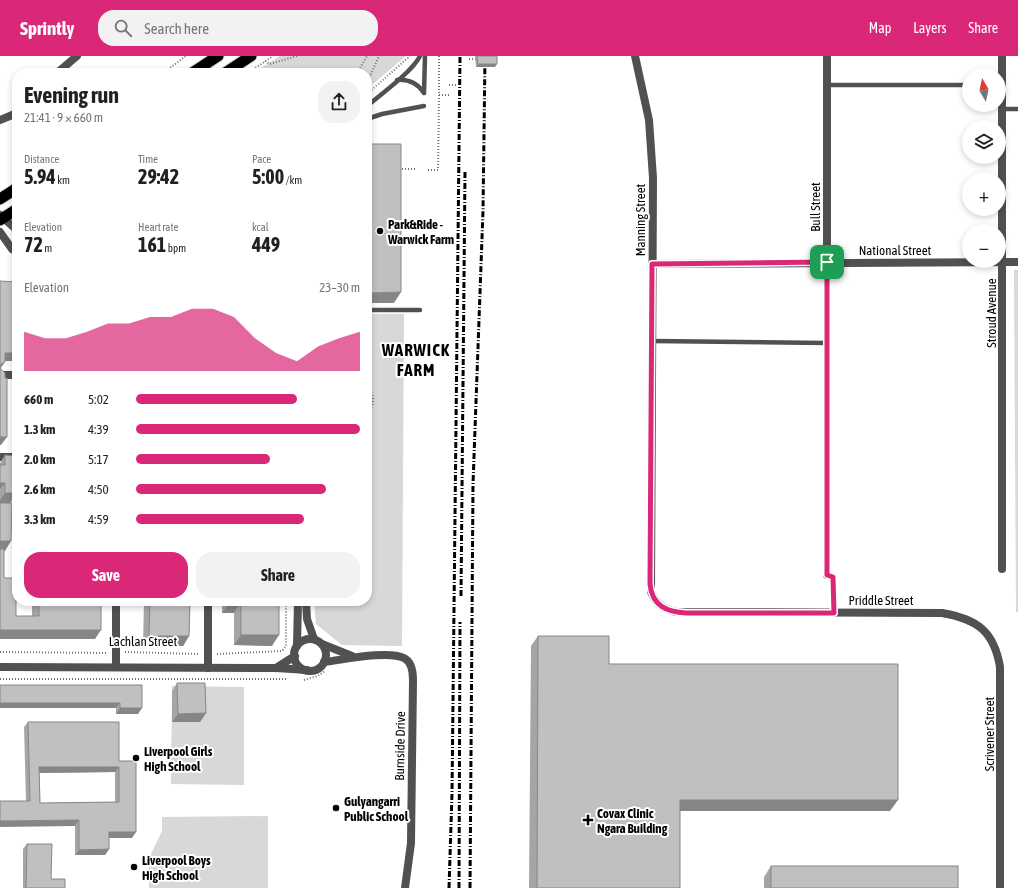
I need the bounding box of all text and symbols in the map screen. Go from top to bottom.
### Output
search box [98,10,378,46]
text: Sprintly [20,17,74,39]
icon: search [112,17,134,39]
text: Search here [144,20,209,37]
text: Map [869,20,891,36]
text: Layers [913,20,946,36]
text: Share [968,20,998,36]
north arrow [962,68,1006,112]
map controls [962,68,1006,268]
button: share [318,81,360,123]
text: Evening run [24,82,119,108]
text: 21:41 · 9 × 660 m [24,110,103,125]
button: layers [962,120,1006,164]
text: Distance [24,153,59,165]
text: Time [138,153,158,165]
text: Pace [252,153,271,165]
text: 5.94 [24,165,56,188]
text: 29:42 [138,165,179,188]
text: 5:00 [252,165,284,188]
button: + [962,172,1006,216]
text: km [56,174,70,186]
text: /km [284,174,302,186]
street label: Bull Street [808,182,823,232]
street label: Manning Street [633,183,648,256]
place label: Park&Ride - Warwick Farm [387,217,454,247]
text: Elevation [24,221,62,233]
text: Heart rate [138,221,179,233]
text: kcal [252,221,269,233]
button: − [962,224,1006,268]
marker: Park&Ride - Warwick Farm [375,226,385,236]
text: 72 [24,233,43,256]
text: 161 [138,233,166,256]
text: 449 [252,233,280,256]
text: m [43,242,52,254]
text: bpm [166,242,186,254]
street label: National Street [859,243,932,258]
pin [810,245,844,279]
icon: arrive [816,251,838,273]
street label: Stroud Avenue [984,278,999,348]
text: Elevation [24,280,69,295]
text: 23–30 m [319,280,360,295]
district label: WARWICK FARM [381,340,450,380]
text: 660 m [24,392,53,407]
text: 5:02 [88,392,109,407]
text: 1.3 km [24,422,55,437]
text: 4:39 [88,422,109,437]
text: 2.0 km [24,452,55,467]
text: 5:17 [88,452,109,467]
text: 2.6 km [24,482,55,497]
text: 4:50 [88,482,109,497]
text: 3.3 km [24,512,55,527]
text: 4:59 [88,512,109,527]
button: Save [24,552,188,598]
button: Share [196,552,360,598]
street label: Priddle Street [848,593,914,608]
street label: Lachlan Street [109,634,177,649]
street label: Scrivener Street [982,696,997,771]
street label: Burnside Drive [392,711,408,781]
place label: Liverpool Girls High School [144,744,213,774]
marker: Liverpool Girls High School [131,753,141,763]
place label: Gulyangarri Public School [344,794,409,824]
marker: Gulyangarri Public School [331,803,341,813]
place label: Covax Clinic Ngara Building [597,806,668,836]
marker: Covax Clinic Ngara Building [582,814,594,826]
place label: Liverpool Boys High School [142,853,211,883]
marker: Liverpool Boys High School [129,862,139,872]

